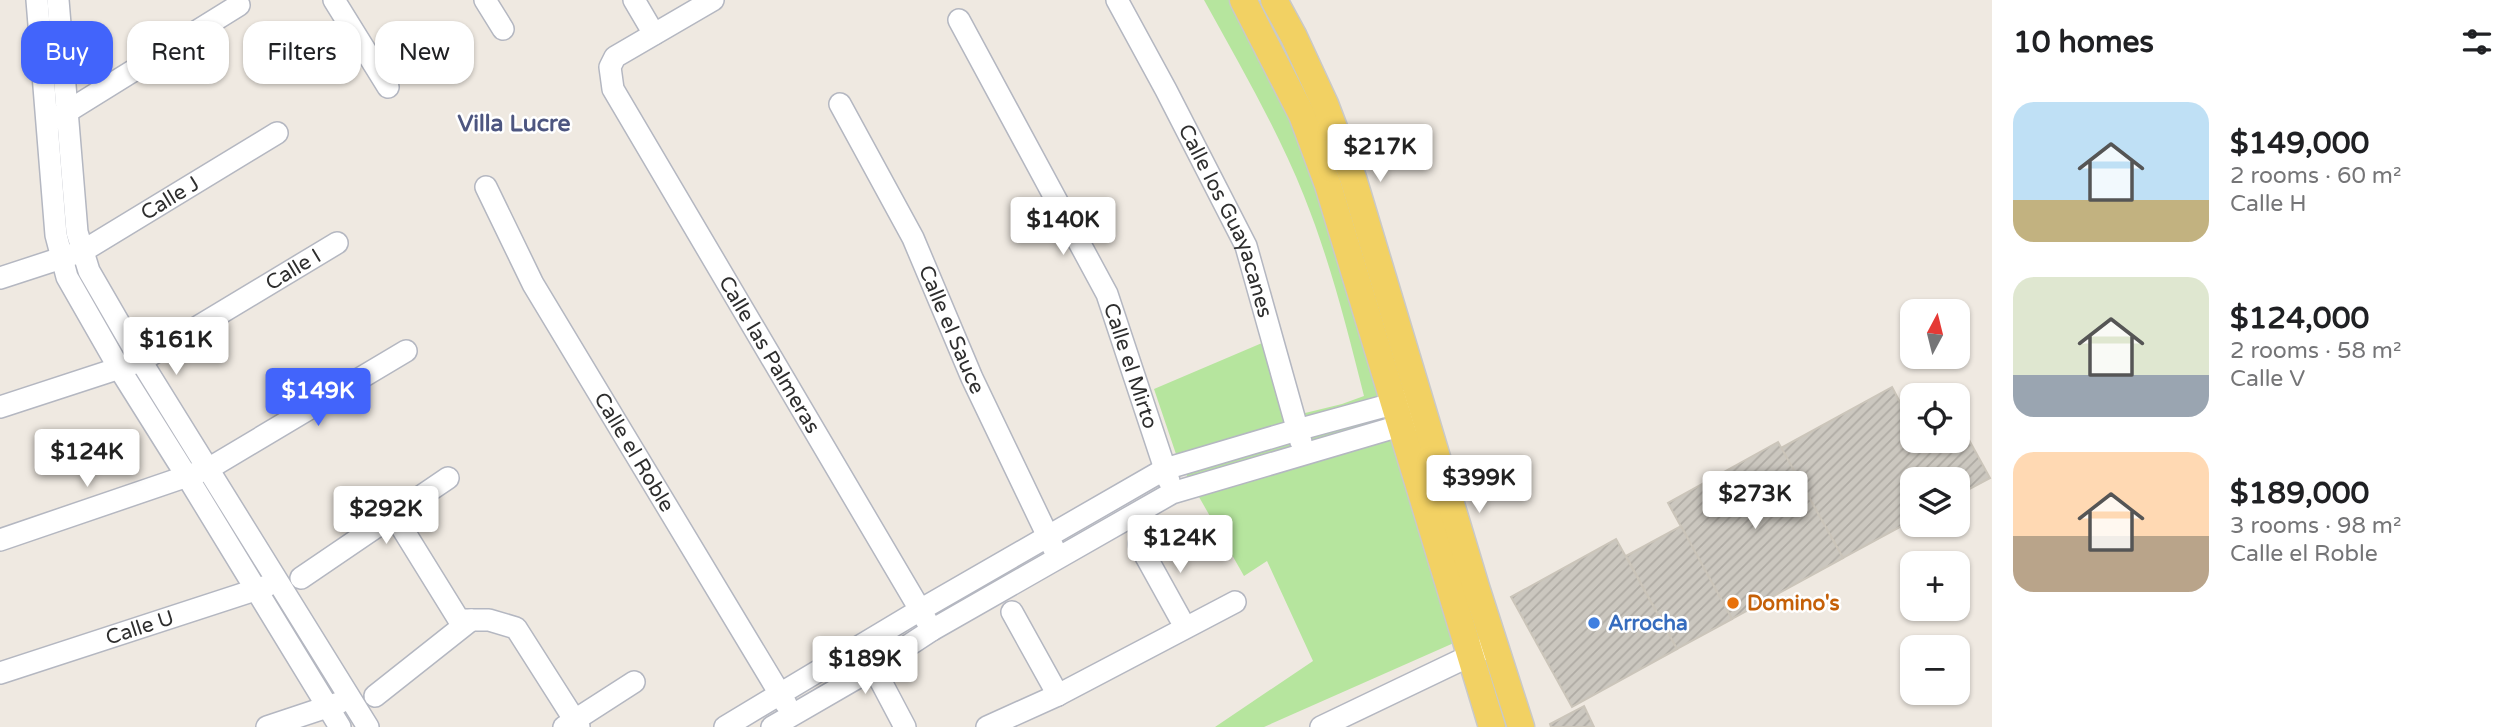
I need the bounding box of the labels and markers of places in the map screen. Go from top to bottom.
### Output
pin: $217K [1331,124,1429,184]
pin: $140K [1014,198,1112,257]
pin: $161K [127,318,225,377]
pin: $149K [269,368,367,428]
pin: $124K [38,430,136,489]
pin: $399K [1430,456,1528,515]
pin: $273K [1706,472,1804,531]
pin: $292K [337,486,435,546]
pin: $124K [1131,516,1229,575]
place label: Domino's [1747,591,1840,616]
marker: Domino's [1725,595,1741,611]
place label: Arrocha [1608,611,1688,636]
marker: Arrocha [1586,615,1602,631]
pin: $189K [816,636,914,696]

